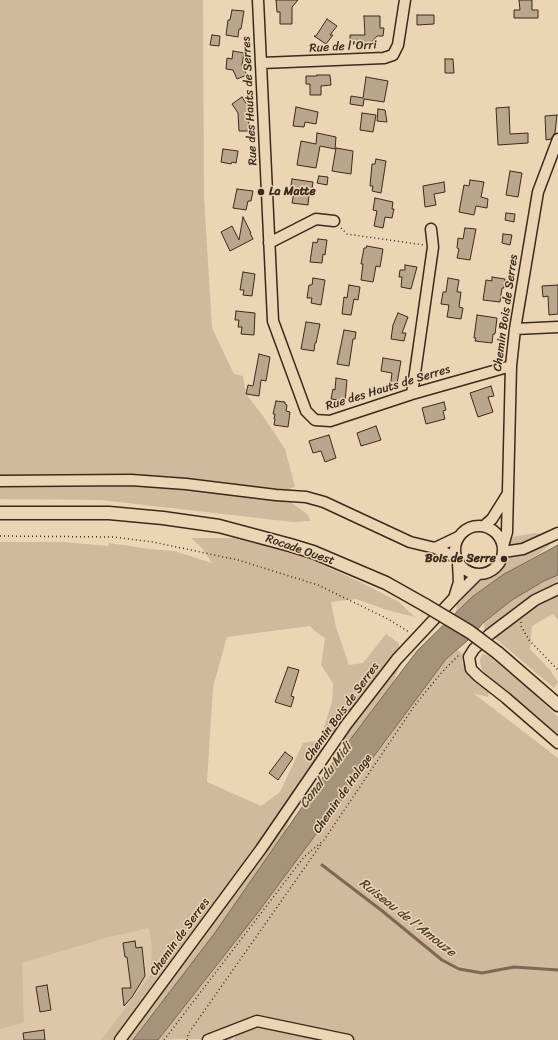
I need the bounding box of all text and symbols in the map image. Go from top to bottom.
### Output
street label: Rue des Hauts de Serres [239,36,261,166]
street label: Rue de l'Orri [309,38,377,56]
place label: La Matte [269,185,316,199]
marker: La Matte [256,187,266,197]
street label: Chemin Bois de Serres [491,254,521,372]
street label: Rue des Hauts de Serres [324,362,452,414]
street label: Rocade Ouest [264,532,336,568]
place label: Bois de Serre [425,552,496,566]
marker: Bois de Serre [499,554,509,564]
street label: Chemin Bois de Serres [302,660,382,764]
water label: Canal du Midi [297,741,355,811]
street label: Chemin de Halage [310,752,376,836]
water label: Ruiseau de l'Amouze [356,876,458,960]
street label: Chemin de Serres [147,895,213,979]

